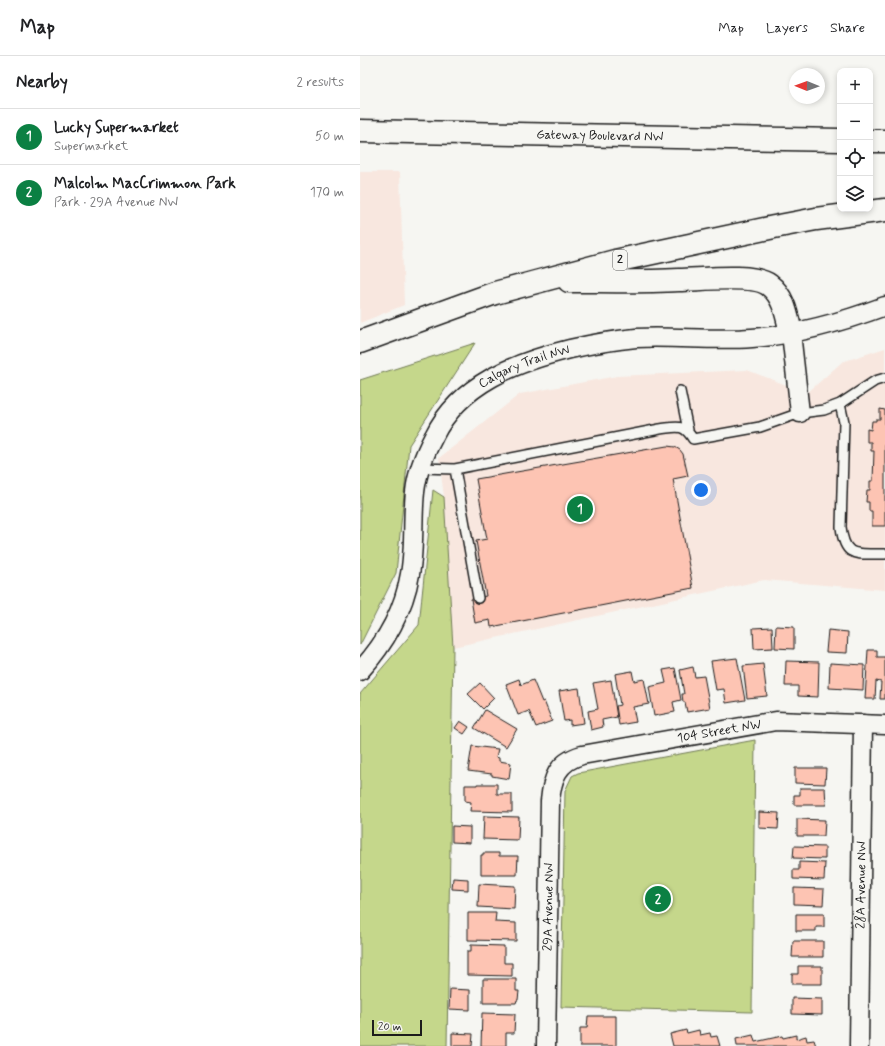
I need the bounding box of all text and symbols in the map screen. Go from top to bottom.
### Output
text: Map [20,15,55,40]
text: Map [718,19,744,37]
text: Layers [766,19,808,37]
text: Share [830,19,865,37]
north arrow [789,68,825,104]
map controls [837,68,873,212]
button: + [837,68,873,104]
text: Nearby [16,71,68,93]
text: 2 results [297,74,344,91]
button: − [837,104,873,140]
text: Lucky Supermarket [54,118,179,138]
street label: Gateway Boulevard NW [536,126,664,145]
text: 1 [26,128,32,145]
text: 50 m [315,128,344,145]
text: Supermarket [54,138,128,155]
button: locate [837,140,873,176]
text: Malcolm MacCrimmon Park [54,174,236,194]
button: layers [837,176,873,212]
text: 2 [26,184,32,201]
text: 170 m [310,184,344,201]
text: Park · 29A Avenue NW [54,194,178,211]
road number: 2 [613,250,627,270]
street label: Calgary Trail NW [475,341,572,392]
your location [691,480,711,500]
pin: 1 [567,494,593,524]
street label: 104 Street NW [676,715,763,747]
street label: 28A Avenue NW [852,841,870,929]
street label: 29A Avenue NW [539,863,557,951]
pin: 2 [645,884,671,914]
scale bar [372,1018,422,1037]
text: 20 m [378,1020,401,1034]

